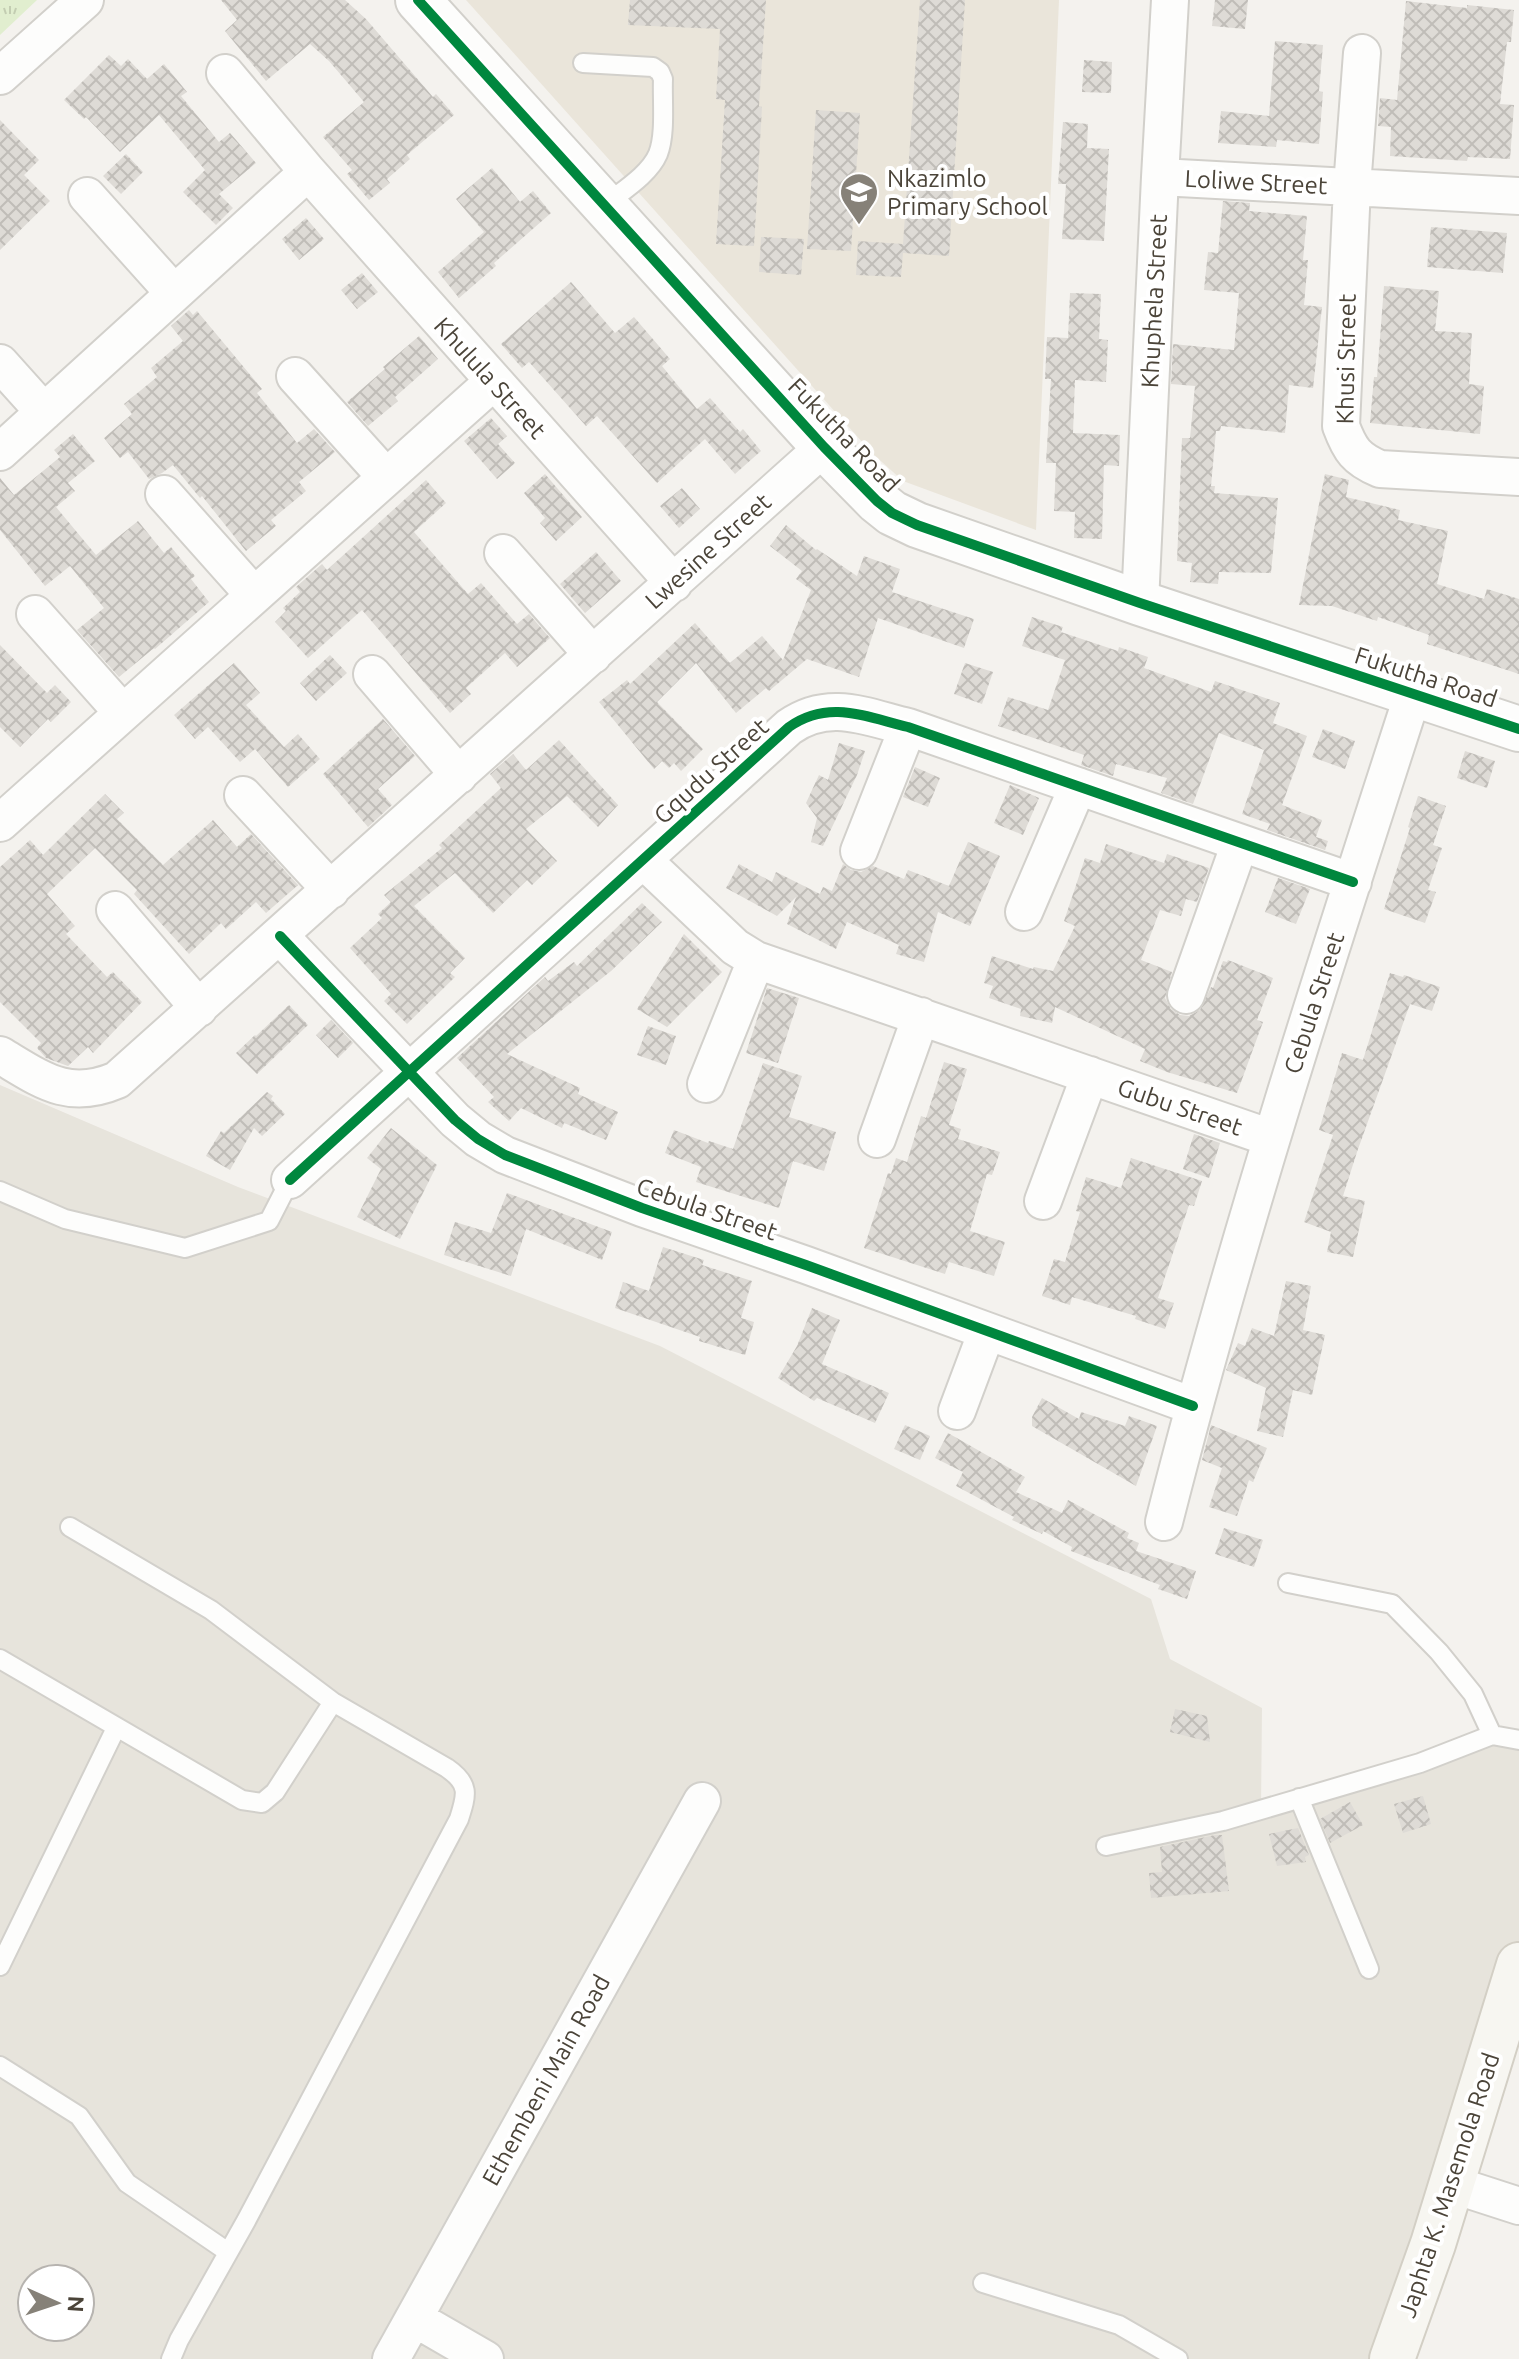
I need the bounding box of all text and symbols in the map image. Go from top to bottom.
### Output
place label: Nkazimlo Primary School [887,165,1048,220]
street label: Loliwe Street [1184,165,1329,199]
school or university icon: Nkazimlo Primary School [838,171,880,226]
street label: Khuphela Street [1136,213,1172,389]
street label: Khusi Street [1331,293,1361,425]
street label: Khulula Street [429,312,552,444]
street label: Fukutha Road [783,372,905,498]
street label: Lwesine Street [640,487,777,614]
street label: Fukutha Road [1351,641,1501,713]
street label: Gqudu Street [648,712,774,829]
street label: Cebula Street [1278,928,1350,1077]
street label: Gubu Street [1114,1073,1246,1141]
street label: Cebula Street [633,1172,781,1246]
street label: Ethembeni Main Road [477,1970,615,2190]
street label: Japhta K. Masemola Road [1393,2049,1505,2321]
north arrow [16,2263,96,2343]
text: N [64,2295,89,2313]

